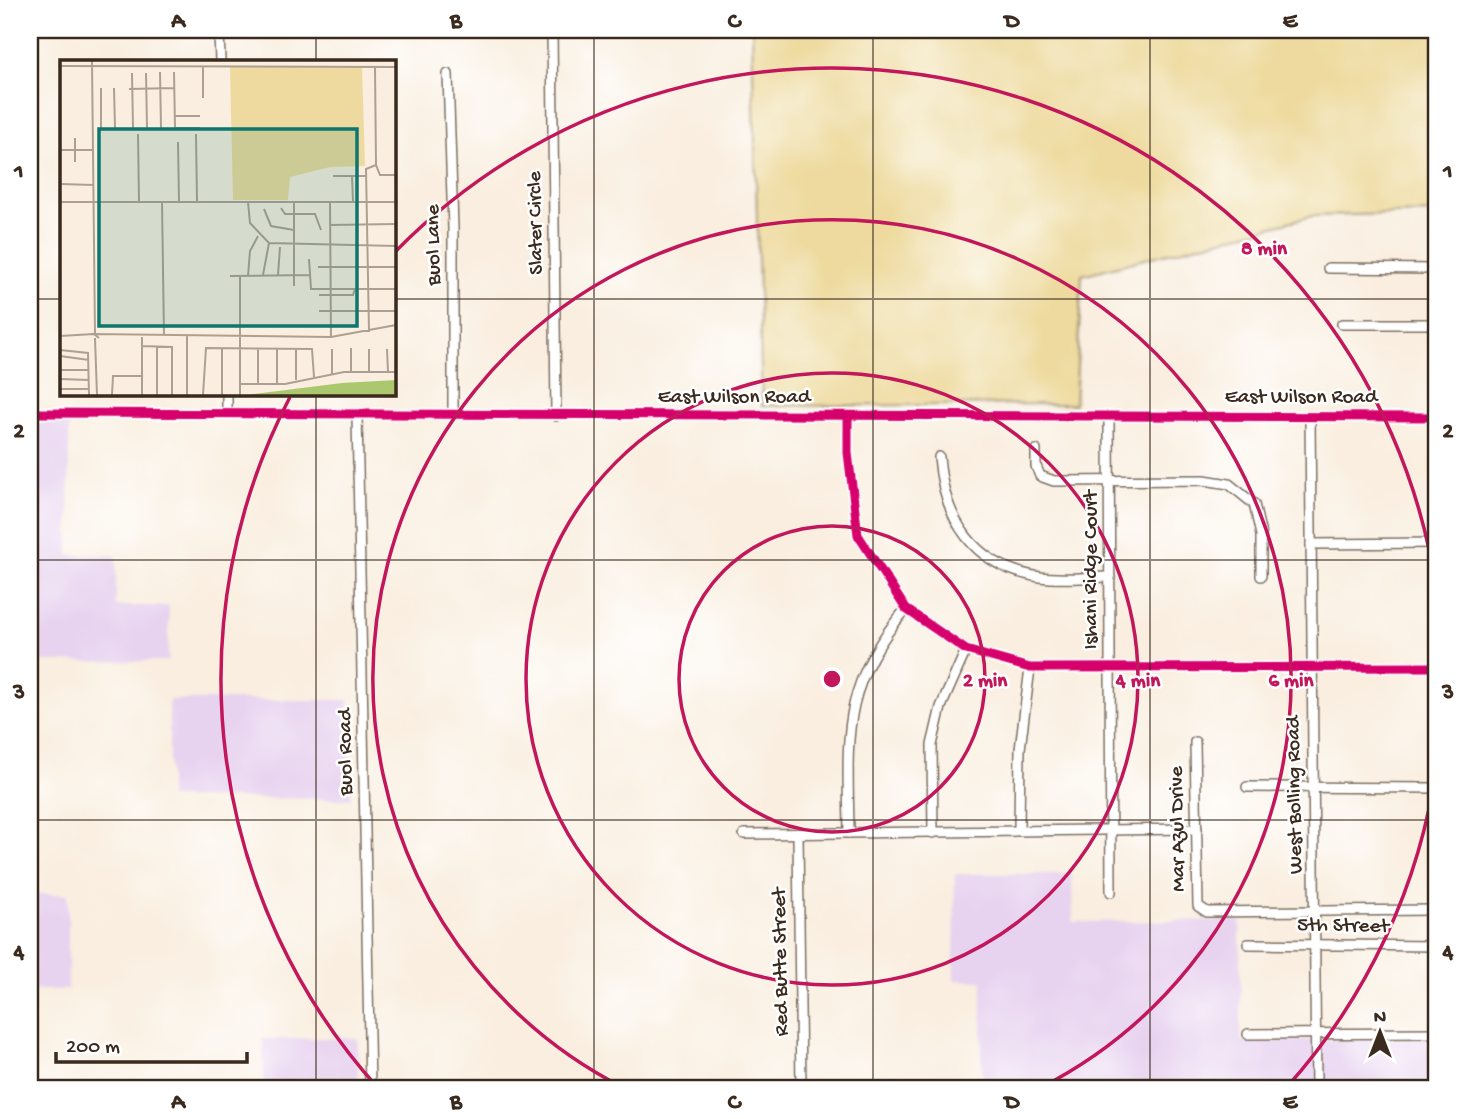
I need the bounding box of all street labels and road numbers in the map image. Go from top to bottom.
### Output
street label: Slater Circle [524,170,550,275]
street label: Buol Lane [422,203,448,287]
street label: East Wilson Road [658,386,812,411]
street label: East Wilson Road [1225,386,1379,411]
street label: Ishani Ridge Court [1080,488,1105,649]
street label: Buol Road [334,707,360,797]
street label: West Bolling Road [1282,714,1310,874]
street label: Mar Azul Drive [1165,765,1193,892]
street label: Red Butte Street [768,885,796,1037]
street label: 5th Street [1297,914,1392,940]

